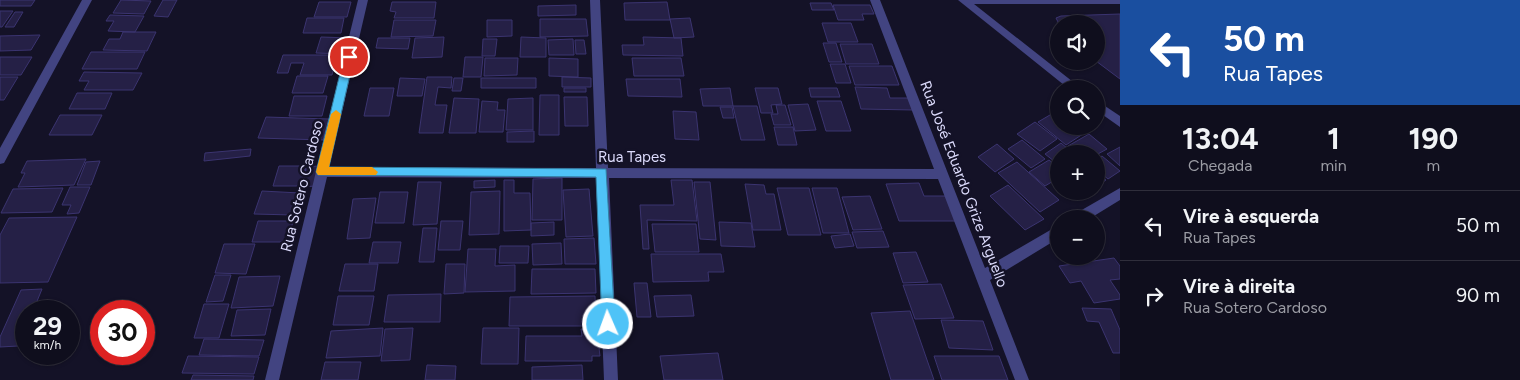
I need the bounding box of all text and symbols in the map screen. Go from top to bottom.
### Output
map controls [1050,15,1105,265]
button: sound [1050,15,1105,70]
text: 50 m [1223,18,1305,60]
icon: left [1140,20,1205,85]
pin [328,36,370,78]
icon: arrive [335,43,363,71]
text: Rua Tapes [1223,60,1323,87]
street label: Rua José Eduardo Grize Arguello [916,78,1012,290]
button: search [1050,80,1105,135]
street label: Rua Sotero Cardoso [277,118,327,254]
text: 13:04 [1182,120,1259,157]
text: 1 [1327,120,1340,157]
text: 190 [1409,120,1458,157]
button: + [1050,145,1105,200]
street label: Rua Tapes [598,148,666,166]
text: Chegada [1188,156,1252,175]
text: min [1321,156,1347,175]
text: m [1427,156,1440,175]
text: Vire à esquerda [1183,205,1319,228]
button: − [1050,210,1105,265]
icon: left [1140,212,1168,240]
text: 50 m [1456,214,1500,237]
text: Rua Tapes [1183,228,1256,247]
text: Vire à direita [1183,275,1295,298]
icon: right [1140,282,1168,310]
text: 90 m [1456,284,1500,307]
position arrow [581,297,633,349]
text: Rua Sotero Cardoso [1183,298,1327,317]
speed limit sign: 30 [90,300,155,365]
text: 29 [33,311,62,341]
text: km/h [34,338,61,352]

